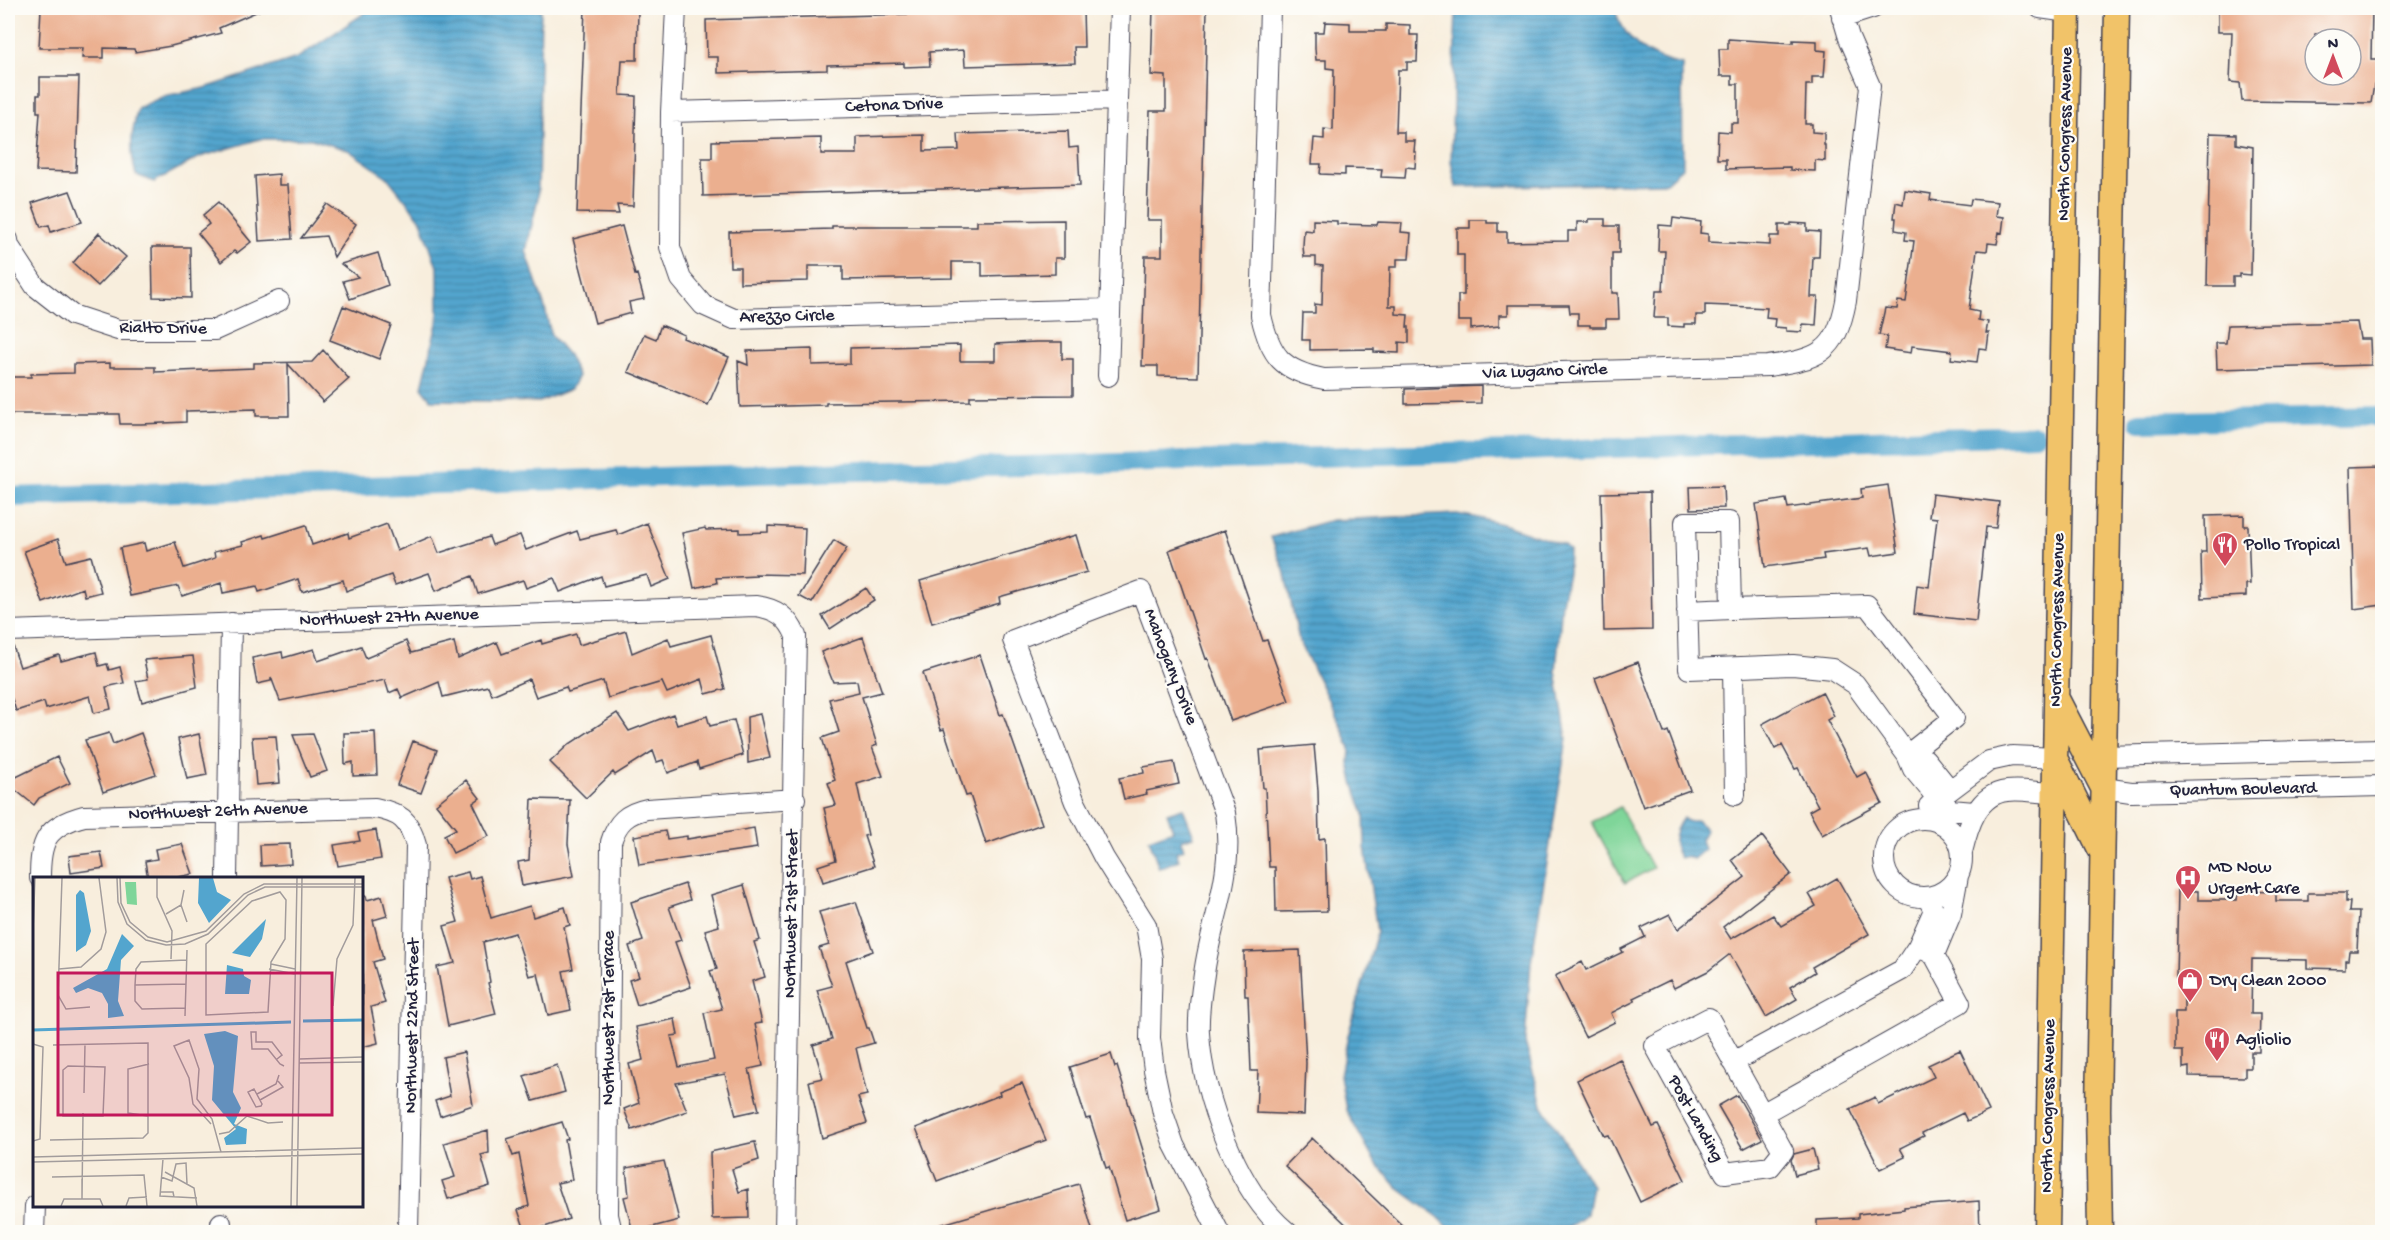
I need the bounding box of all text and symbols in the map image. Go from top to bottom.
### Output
north arrow [2303,27,2363,87]
text: N [2328,36,2339,55]
street label: North Congress Avenue [2054,46,2078,221]
street label: Cetona Drive [845,94,944,118]
street label: Arezzo Circle [739,306,835,328]
street label: Rialto Drive [119,318,208,340]
street label: Via Lugano Circle [1481,359,1609,385]
restaurant icon: Pollo Tropical [2210,530,2240,568]
street label: North Congress Avenue [2046,532,2070,707]
place label: Pollo Tropical [2243,535,2340,556]
street label: Northwest 27th Avenue [299,604,480,632]
street label: Mahogany Drive [1138,606,1202,729]
street label: Quantum Boulevard [2169,778,2318,802]
street label: Northwest 26th Avenue [128,798,309,826]
street label: Northwest 21st Street [780,828,804,998]
place label: MD Now Urgent Care [2208,858,2301,900]
hospital icon: MD Now Urgent Care [2173,863,2203,901]
inset map [33,877,363,1207]
street label: Northwest 21st Terrace [599,930,620,1105]
street label: Northwest 22nd Street [401,937,425,1114]
shop icon: Dry Clean 2000 [2175,966,2205,1004]
place label: Dry Clean 2000 [2209,971,2327,992]
street label: North Congress Avenue [2037,1018,2061,1193]
restaurant icon: Agliolio [2202,1025,2232,1063]
place label: Agliolio [2236,1030,2291,1051]
street label: Post Landing [1662,1071,1727,1166]

